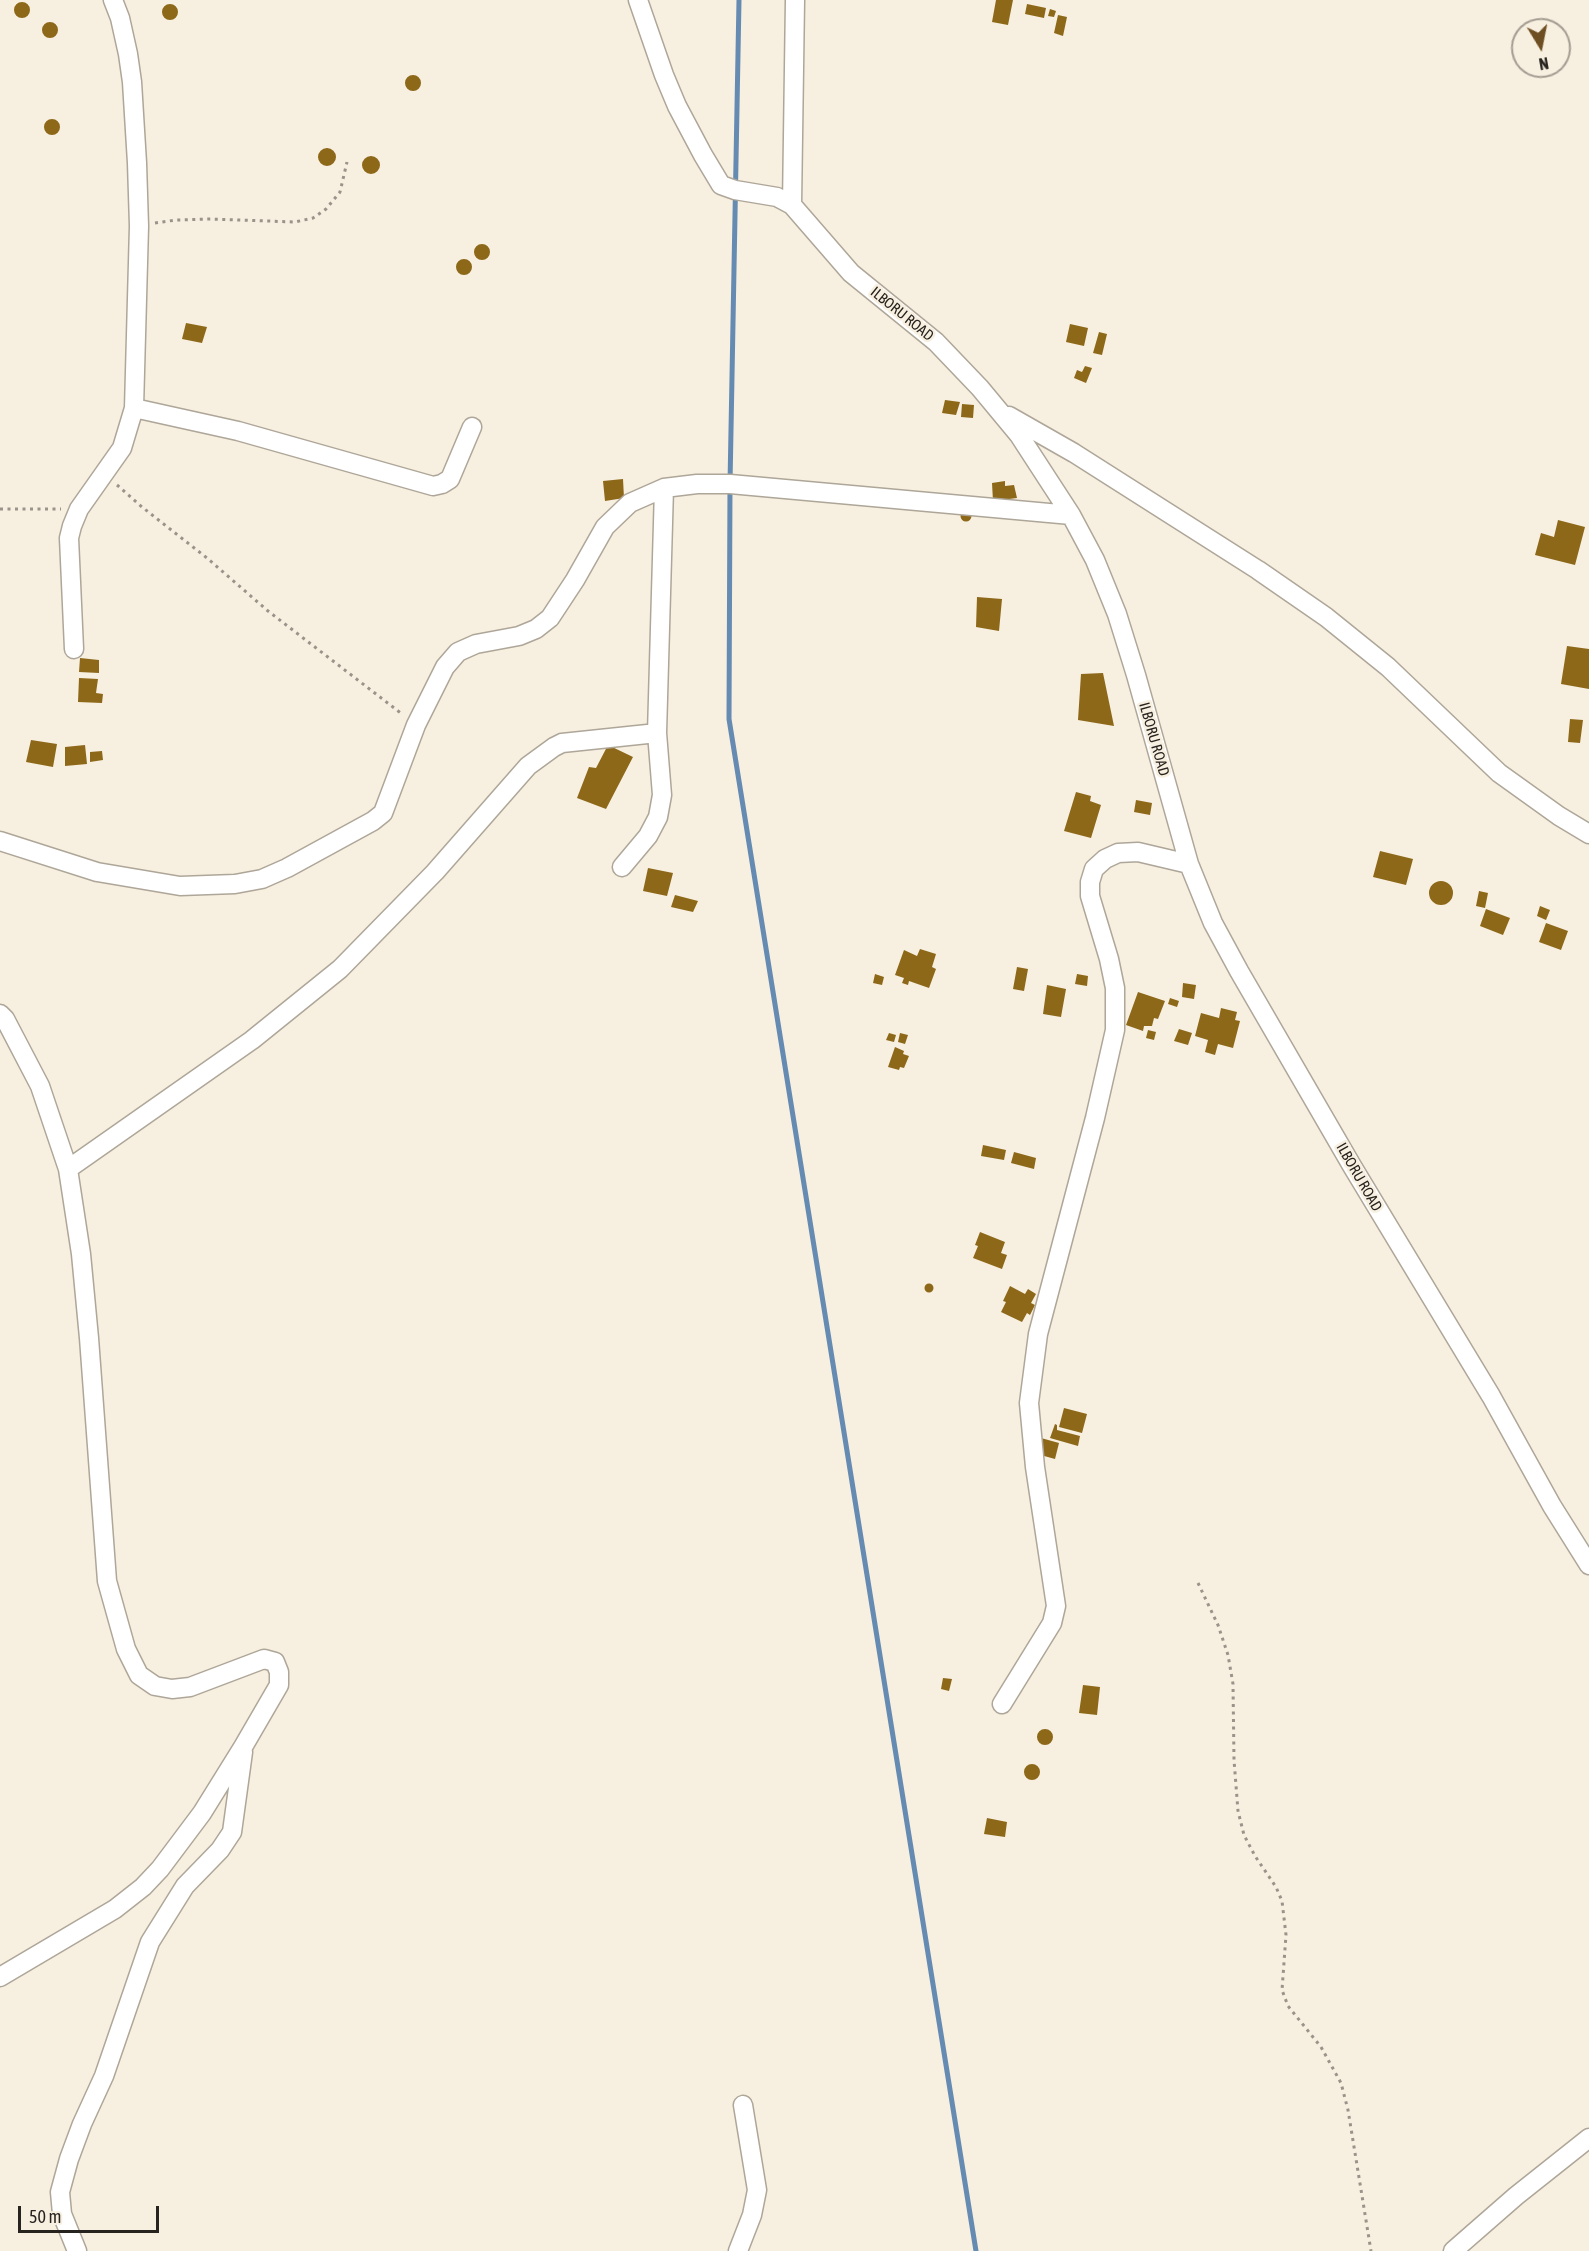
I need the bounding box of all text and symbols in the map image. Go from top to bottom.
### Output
north arrow [1511,18,1571,78]
text: N [1538,54,1550,73]
street label: ILBORU ROAD [867,283,937,345]
street label: ILBORU ROAD [1135,700,1173,778]
street label: ILBORU ROAD [1332,1140,1386,1214]
scale bar [21,2194,162,2232]
text: 50 m [29,2206,61,2227]

